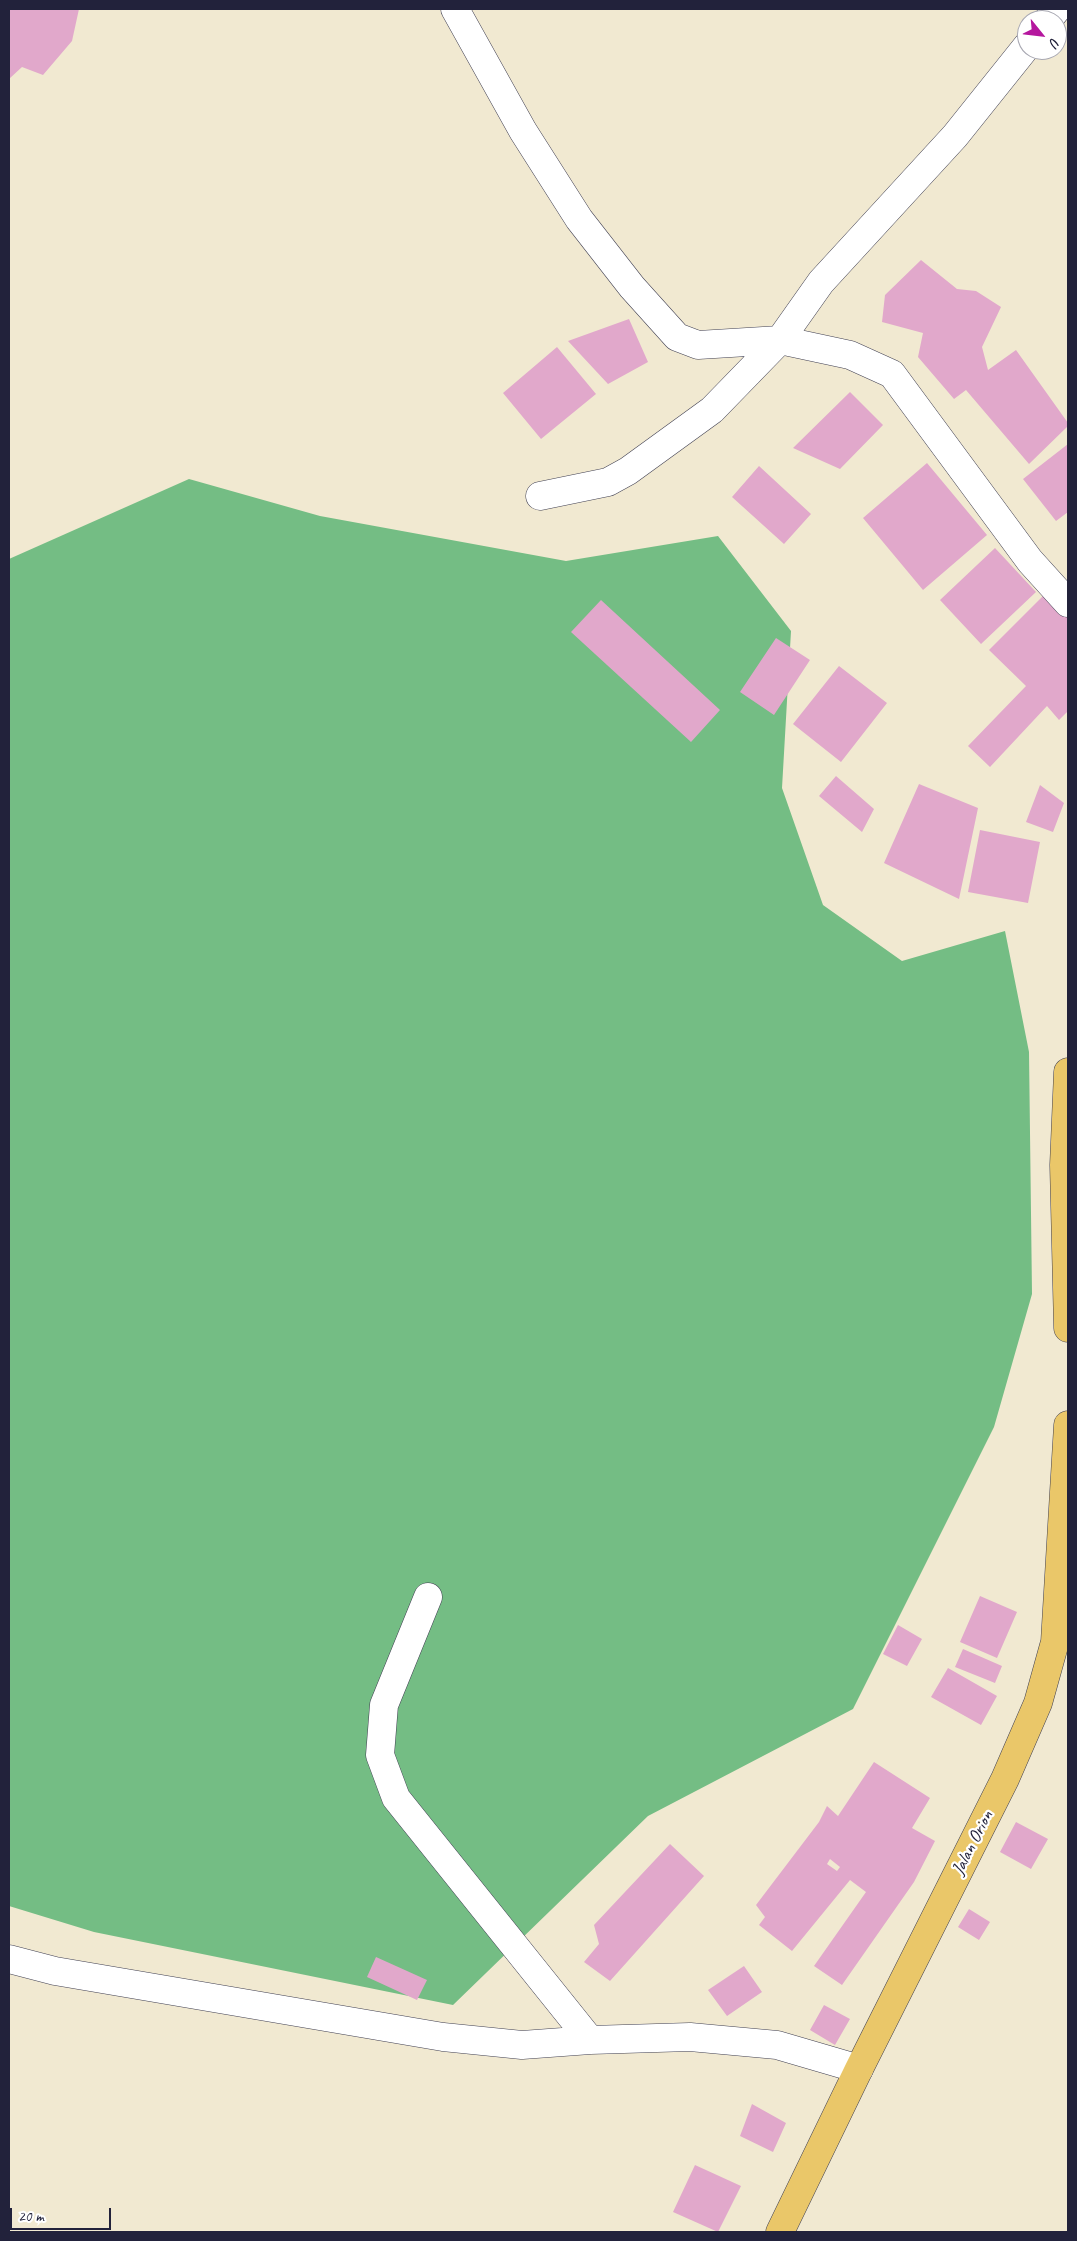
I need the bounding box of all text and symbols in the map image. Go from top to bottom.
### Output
north arrow [1017,10,1067,60]
text: U [1046,35,1064,49]
street label: Jalan Orion [948,1807,998,1879]
scale bar [12,2198,114,2230]
text: 20 m [18,2207,44,2226]

